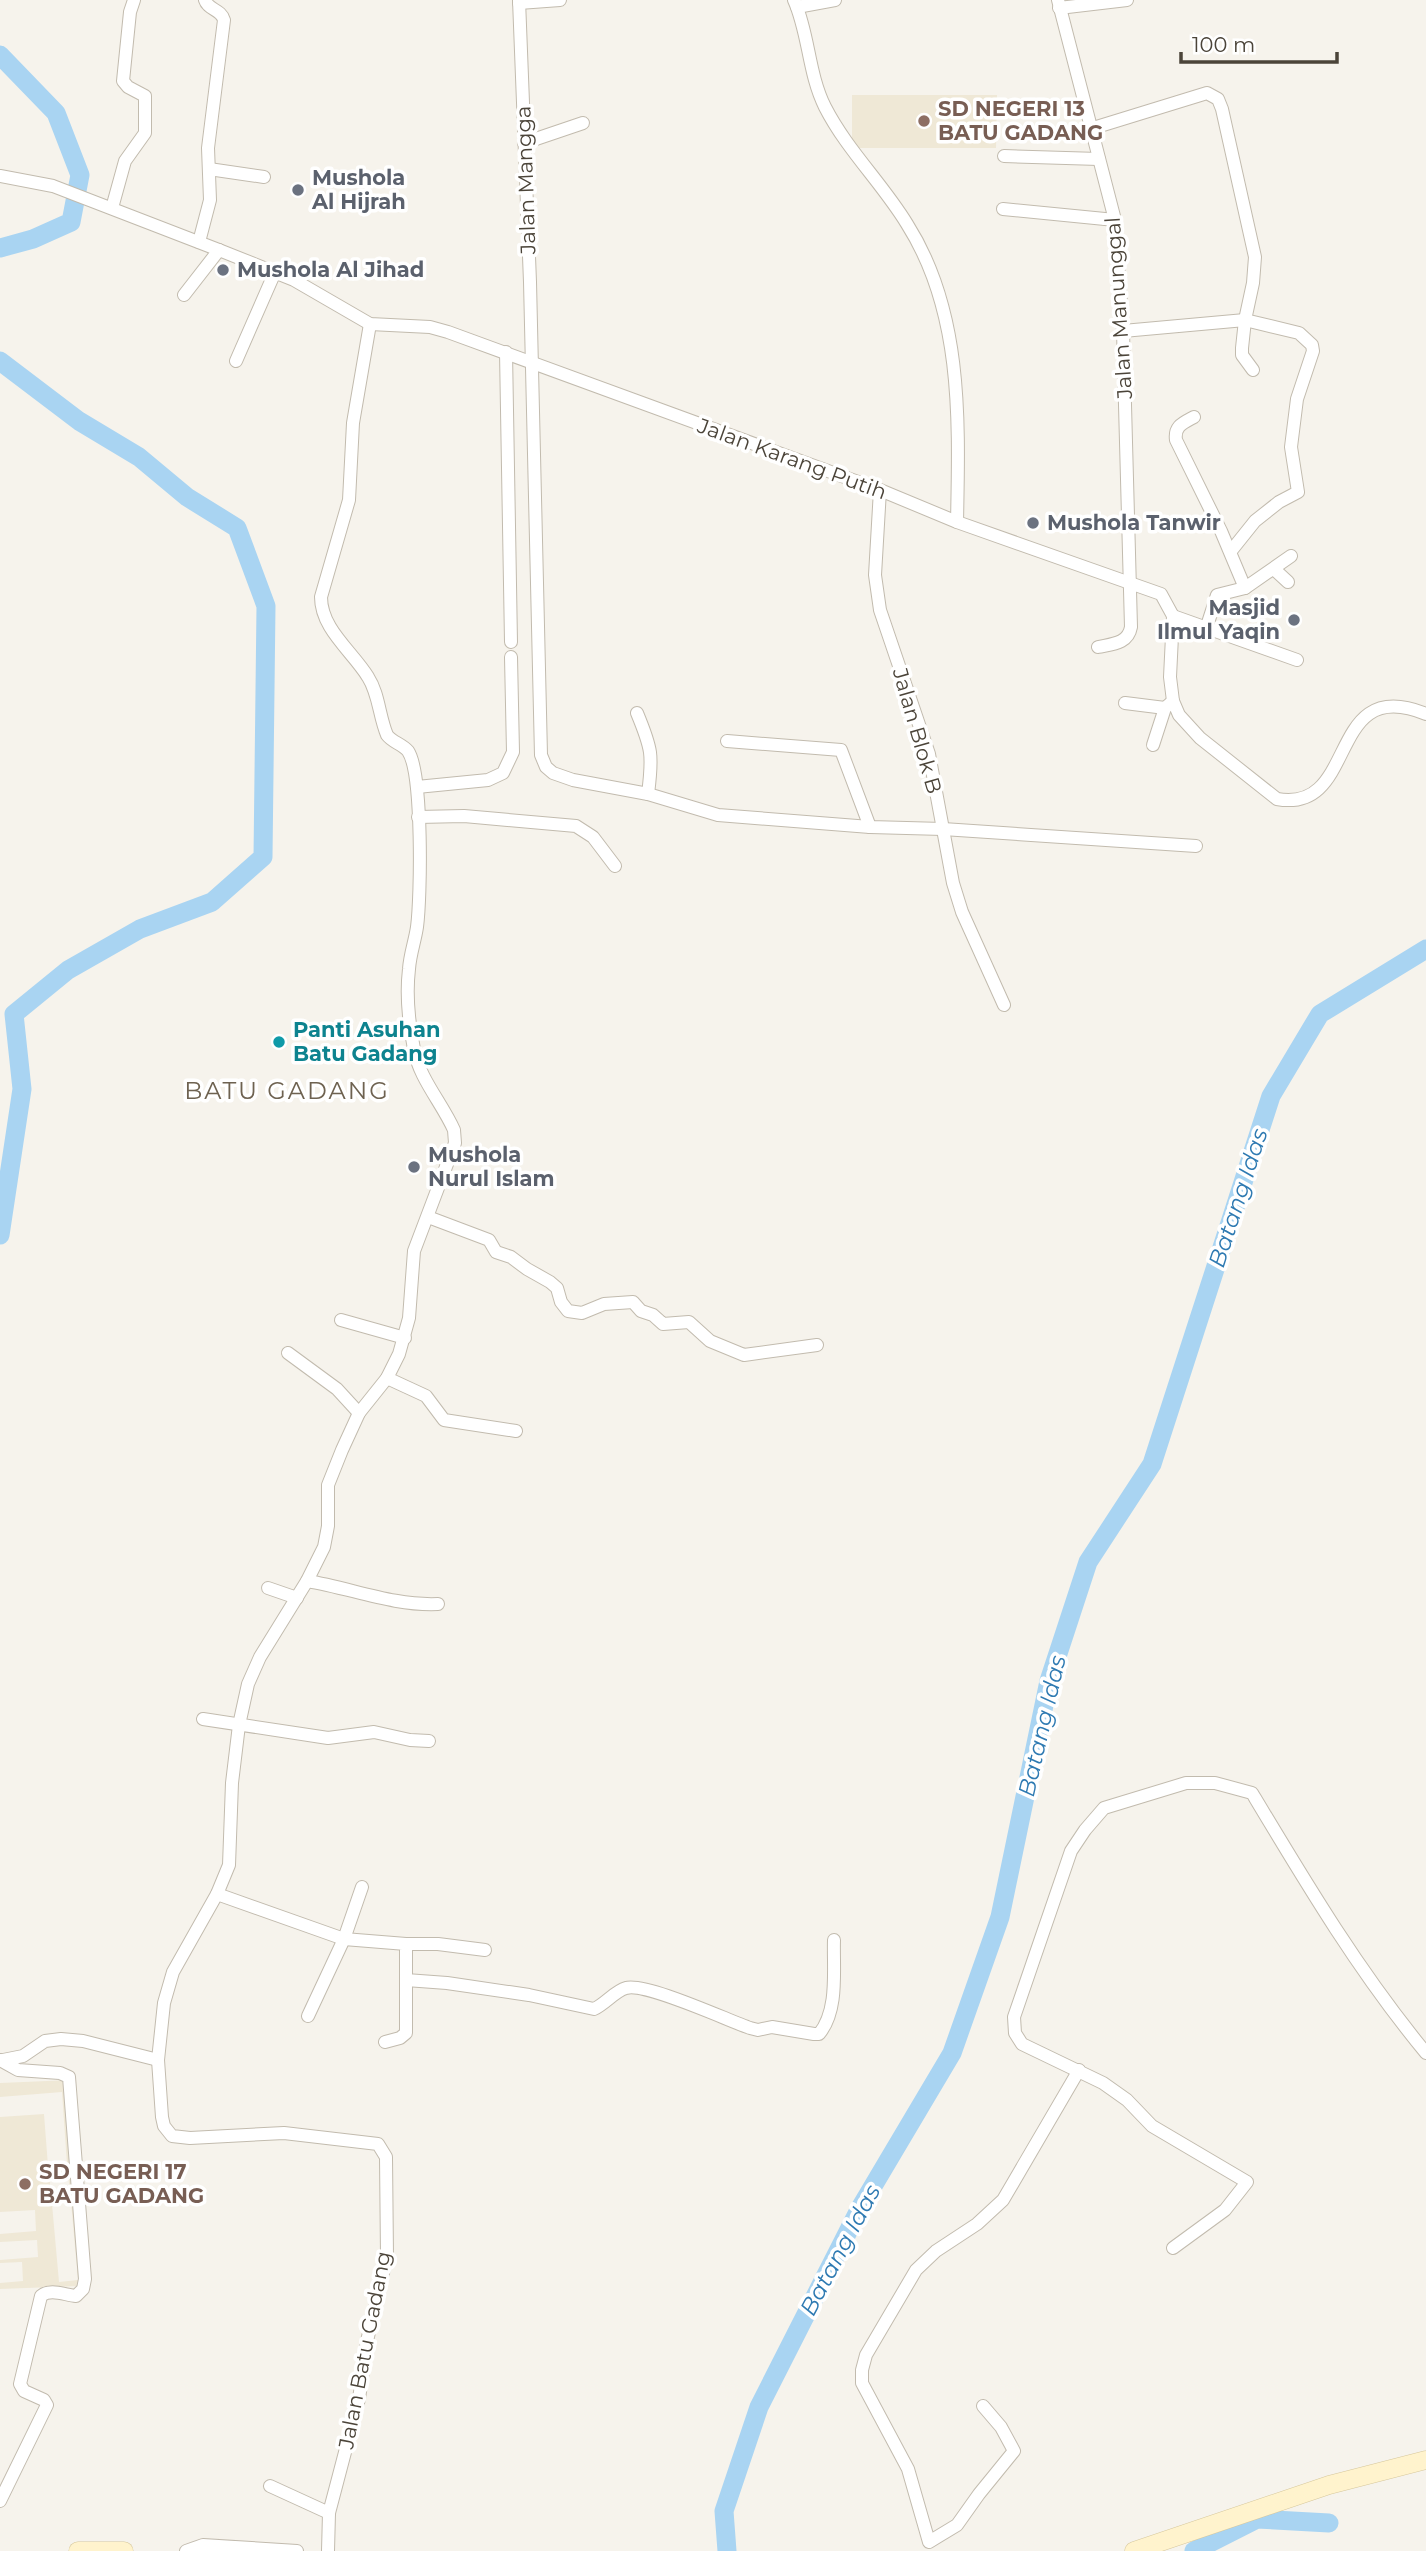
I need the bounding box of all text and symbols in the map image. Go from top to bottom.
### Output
scale bar [1181,21,1337,65]
text: 100 m [1192,32,1255,57]
place label: SD NEGERI 13 BATU GADANG [938,96,1103,145]
street label: Jalan Mangga [510,105,541,256]
marker: SD NEGERI 13 BATU GADANG [916,113,932,129]
place label: Mushola Al Hijrah [311,165,406,214]
marker: Mushola Al Hijrah [290,182,306,198]
street label: Jalan Manunggal [1100,216,1137,401]
place label: Mushola Al Jihad [237,257,424,282]
marker: Mushola Al Jihad [215,262,231,278]
street label: Jalan Karang Putih [693,412,890,504]
place label: Mushola Tanwir [1047,510,1221,535]
marker: Mushola Tanwir [1025,515,1041,531]
place label: Masjid Ilmul Yaqin [1157,595,1280,644]
marker: Masjid Ilmul Yaqin [1286,612,1302,628]
street label: Jalan Blok B [887,664,947,796]
place label: Panti Asuhan Batu Gadang [293,1017,440,1066]
marker: Panti Asuhan Batu Gadang [271,1034,287,1050]
district label: BATU GADANG [184,1076,390,1105]
water label: Batang Idas [1202,1125,1274,1271]
place label: Mushola Nurul Islam [428,1142,554,1191]
marker: Mushola Nurul Islam [406,1159,422,1175]
water label: Batang Idas [1012,1653,1072,1799]
place label: SD NEGERI 17 BATU GADANG [39,2159,204,2208]
marker: SD NEGERI 17 BATU GADANG [17,2176,33,2192]
water label: Batang Idas [794,2180,886,2320]
street label: Jalan Batu Gadang [333,2249,396,2452]

